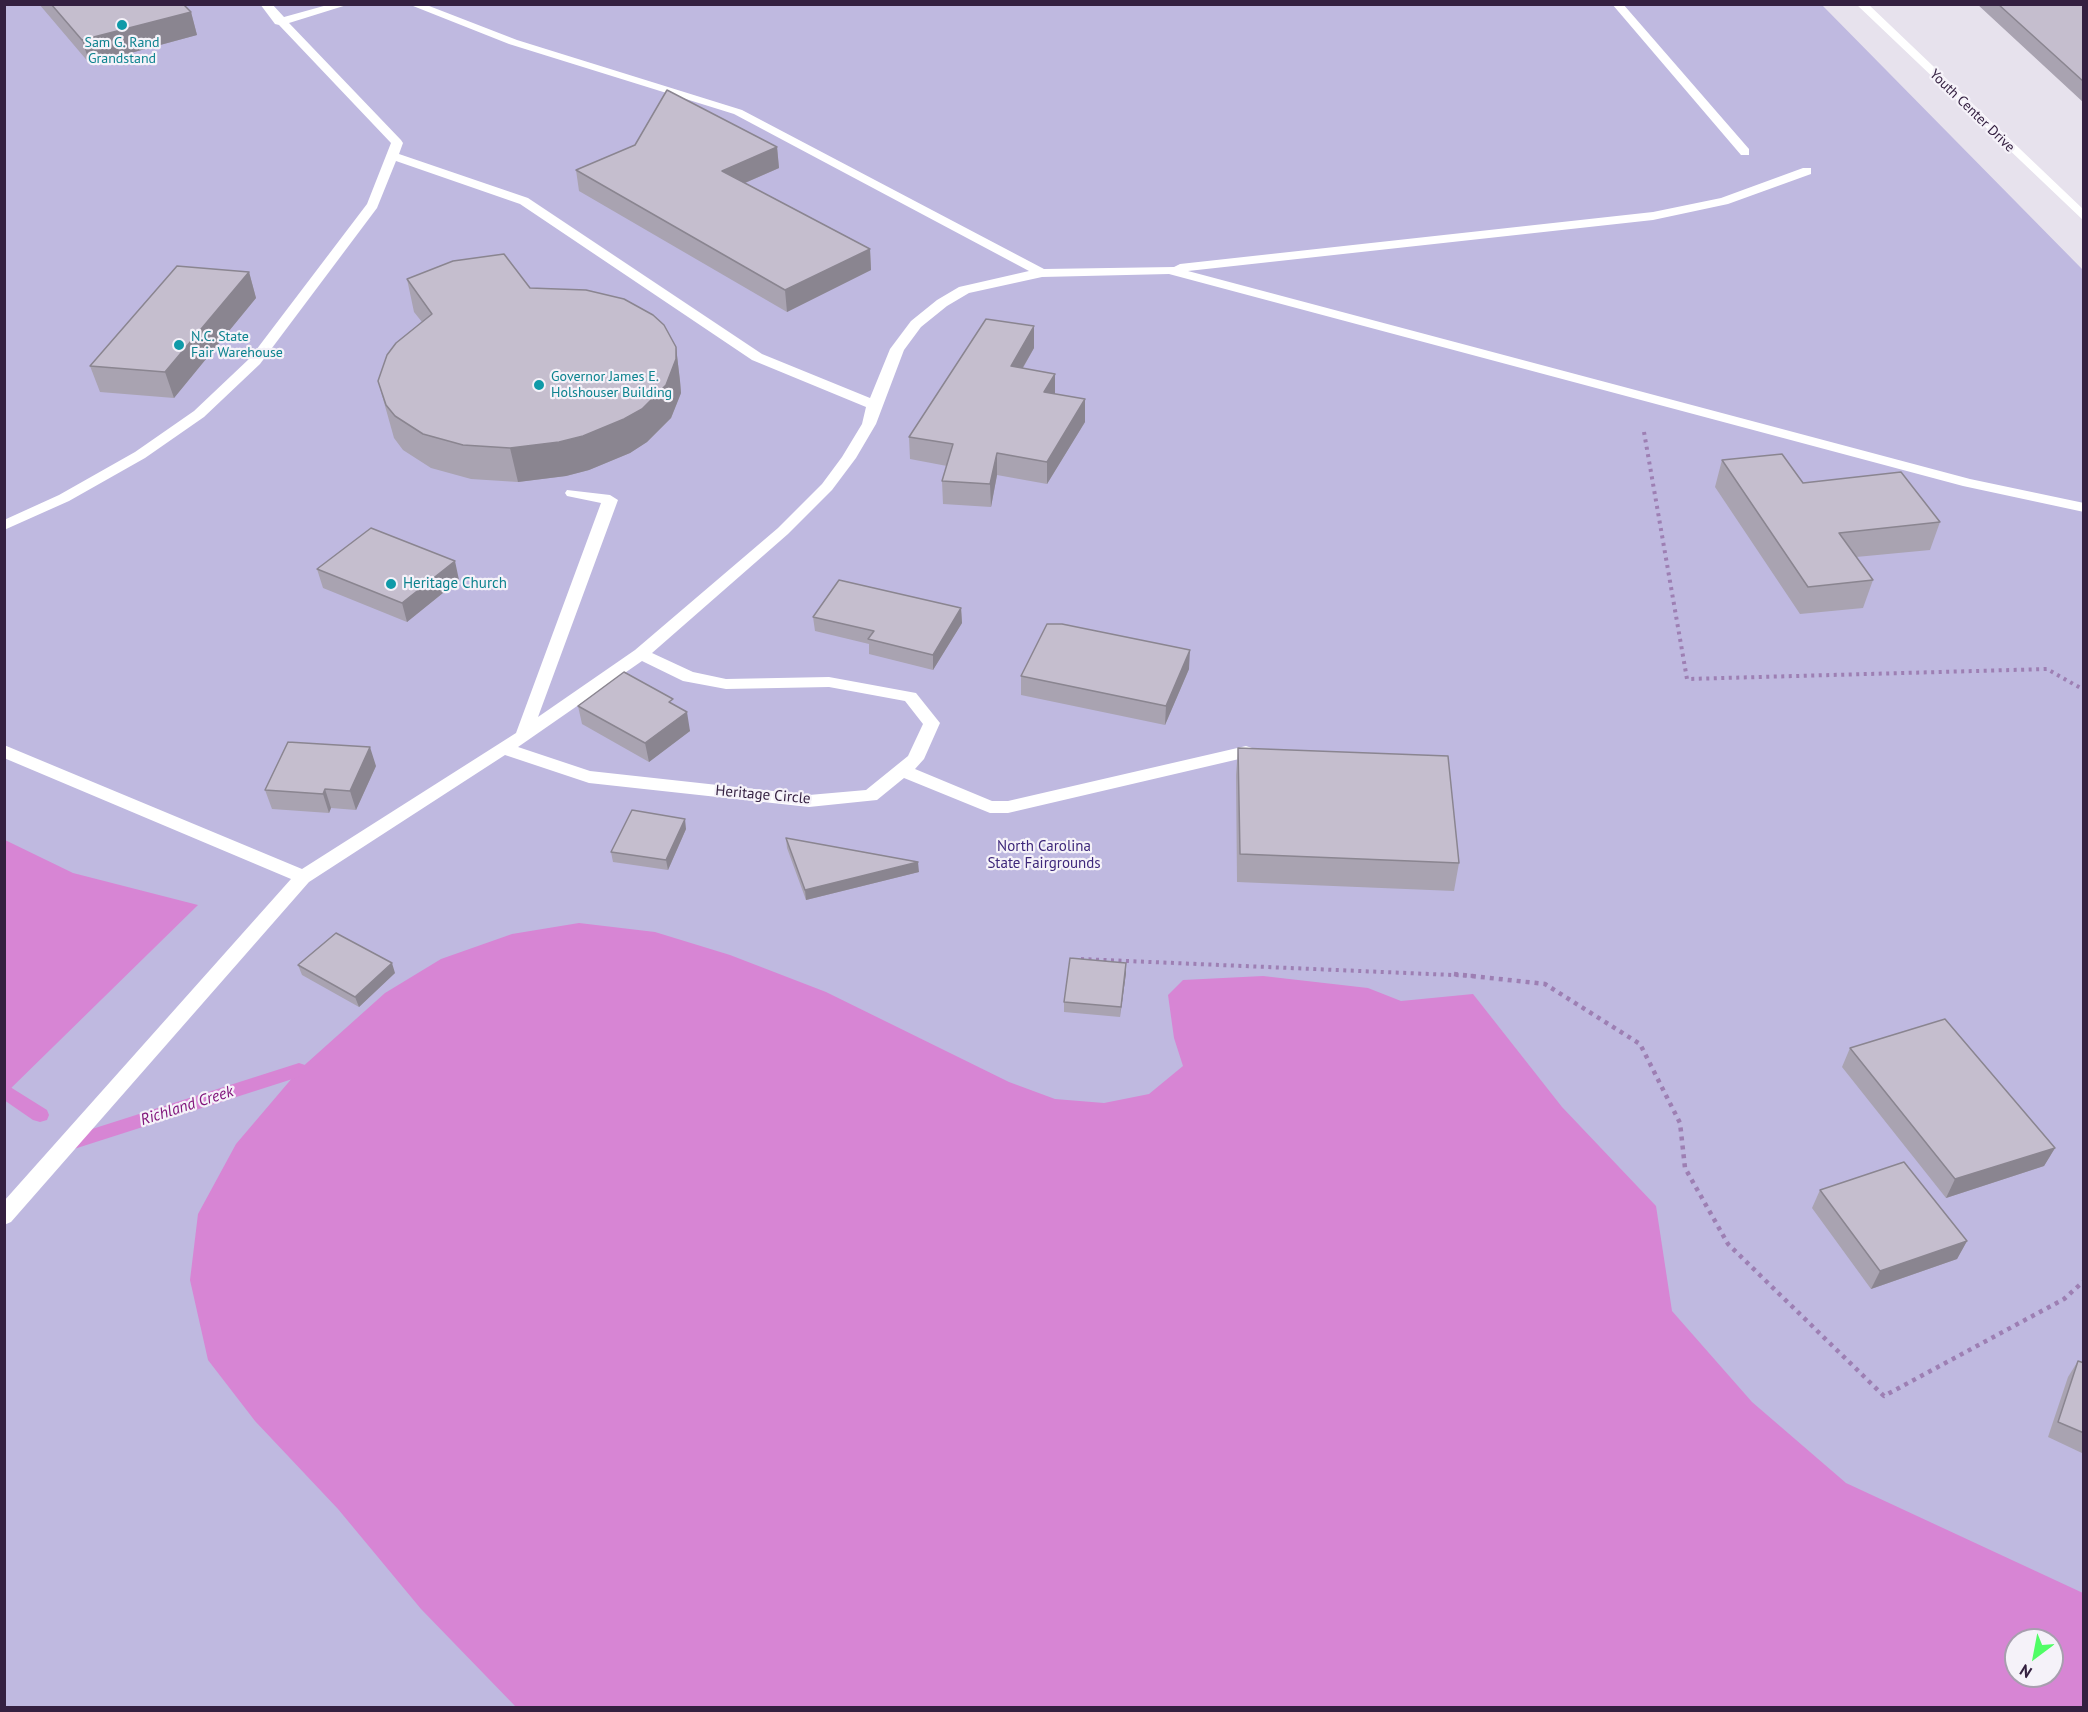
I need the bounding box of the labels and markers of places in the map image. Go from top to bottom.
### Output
marker: Sam G. Rand Grandstand [115,18,129,32]
place label: Sam G. Rand Grandstand [84,35,160,68]
place label: N.C. State Fair Warehouse [191,329,283,362]
marker: N.C. State Fair Warehouse [172,338,186,352]
place label: Governor James E. Holshouser Building [551,369,672,402]
marker: Governor James E. Holshouser Building [532,378,546,392]
place label: Heritage Church [403,575,507,593]
marker: Heritage Church [384,577,398,591]

